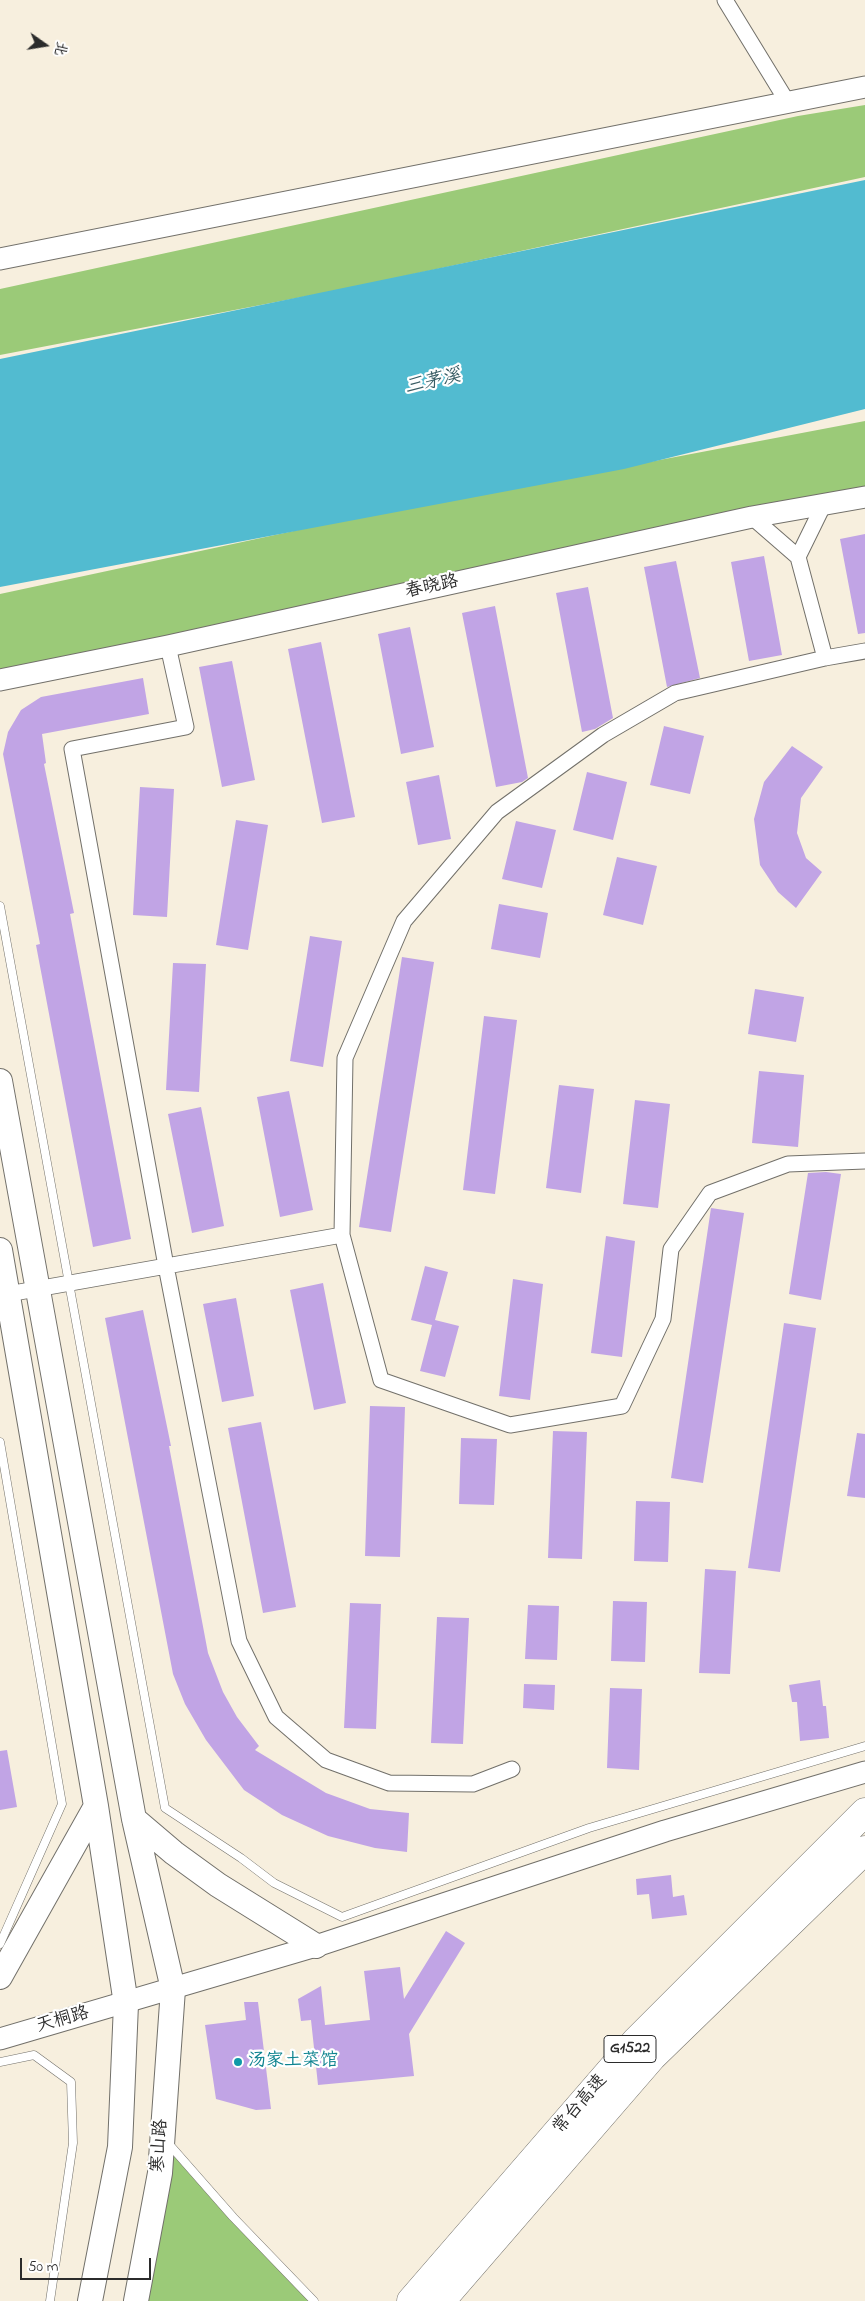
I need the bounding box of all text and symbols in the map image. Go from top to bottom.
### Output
north arrow [20,20,70,70]
text: 北 [48,39,72,58]
water label: 三茅溪 [403,365,463,401]
street label: 春晓路 [403,572,461,604]
street label: 天桐路 [34,2003,92,2039]
road number: G1522 [604,2036,656,2062]
place label: 汤家土菜馆 [248,2051,338,2073]
marker: 汤家土菜馆 [232,2056,244,2068]
street label: 常台高速 [549,2071,613,2139]
street label: 寒山路 [148,2118,174,2174]
scale bar [22,2248,154,2280]
text: 50 m [28,2256,58,2278]

